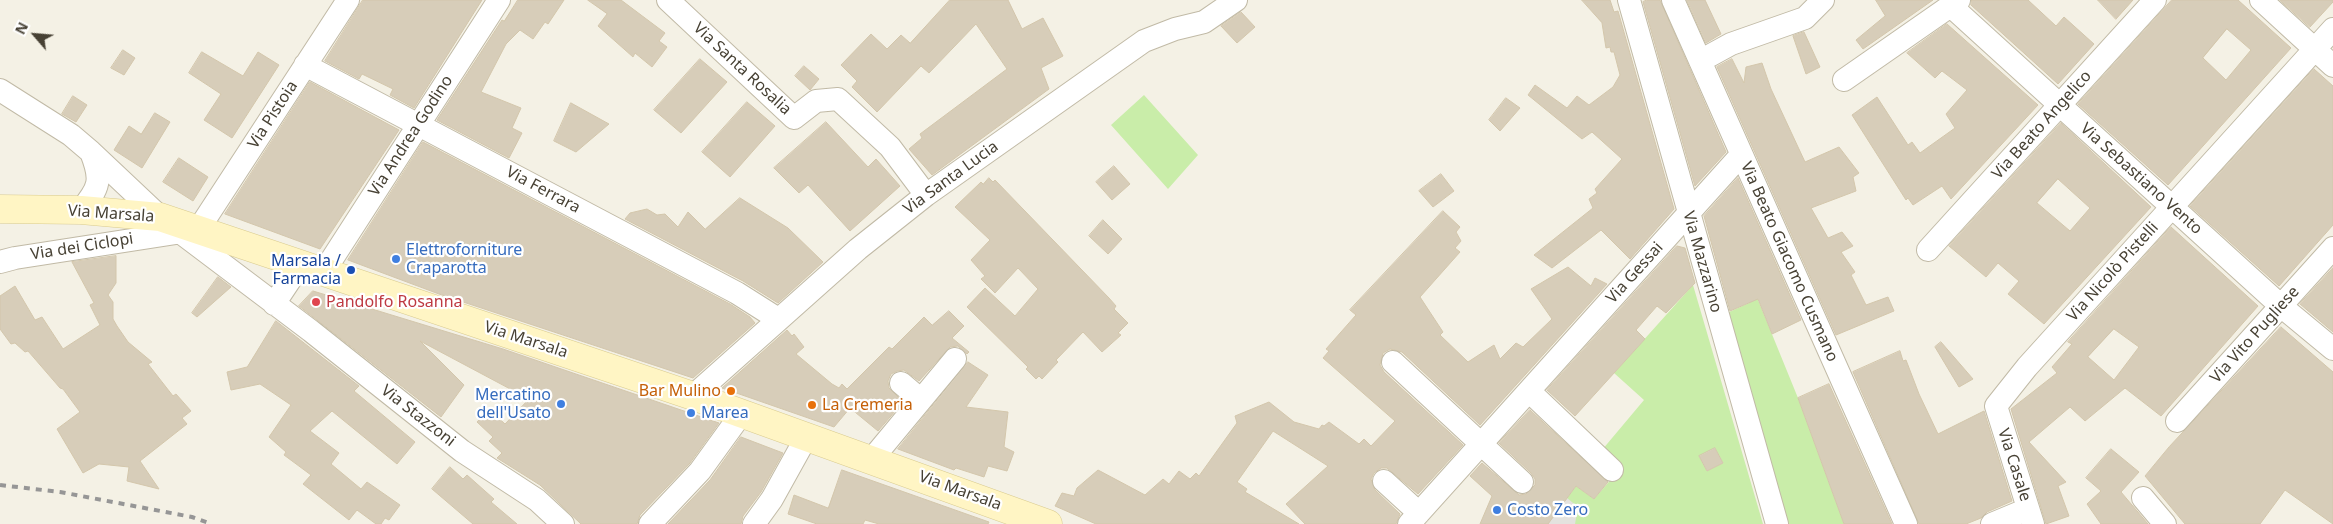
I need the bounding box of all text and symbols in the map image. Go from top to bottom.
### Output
north arrow [10,10,60,60]
text: N [10,19,32,37]
street label: Via Santa Rosalia [689,19,795,119]
street label: Via Beato Angelico [1988,67,2096,183]
street label: Via Andrea Godino [365,72,457,200]
street label: Via Pistoia [244,78,302,152]
street label: Via Sebastiano Vento [2076,119,2206,239]
street label: Via Santa Lucia [900,137,1002,219]
street label: Via Beato Giacomo Cusmano [1736,159,1842,365]
street label: Via Ferrara [503,162,583,218]
street label: Via Marsala [67,201,155,227]
street label: Via Mazzarino [1678,209,1726,315]
street label: Via Nicolò Pistelli [2063,218,2163,326]
street label: Via dei Ciclopi [29,229,135,265]
street label: Via Gessai [1602,238,1668,308]
place label: Elettroforniture Craparotta [406,240,522,278]
place label: Marsala / Farmacia [271,251,341,289]
marker: Elettroforniture Craparotta [390,253,402,265]
marker: Marsala / Farmacia [345,264,357,276]
street label: Via Vito Pugliese [2207,283,2303,387]
place label: Pandolfo Rosanna [326,292,463,312]
marker: Pandolfo Rosanna [310,296,322,308]
street label: Via Marsala [482,317,570,363]
street label: Via Stazzoni [377,381,459,451]
place label: Bar Mulino [639,381,721,401]
place label: Mercatino dell'Usato [475,385,551,423]
marker: Bar Mulino [725,385,737,397]
place label: La Cremeria [822,395,913,415]
marker: Mercatino dell'Usato [555,398,567,410]
marker: La Cremeria [806,399,818,411]
place label: Marea [701,403,749,423]
marker: Marea [685,407,697,419]
street label: Via Casale [1993,426,2035,504]
street label: Via Marsala [916,467,1004,515]
place label: Costo Zero [1507,500,1588,520]
marker: Costo Zero [1491,504,1503,516]

